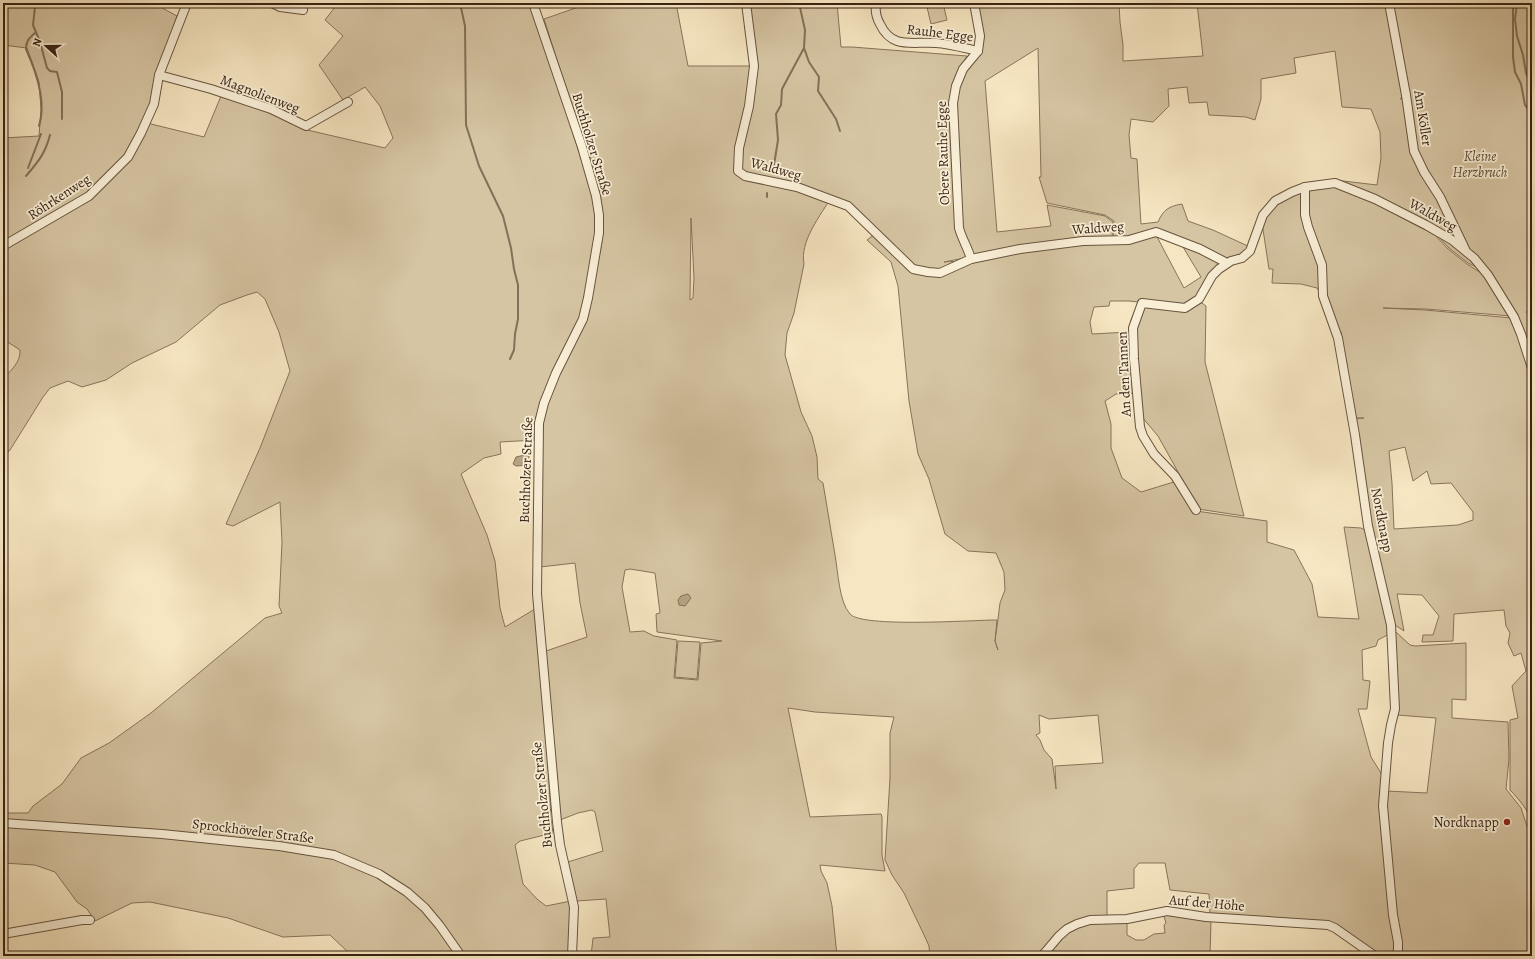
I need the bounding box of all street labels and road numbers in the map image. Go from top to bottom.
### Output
street label: Rauhe Egge [906,19,974,47]
street label: Magnolienweg [218,70,302,118]
street label: Am Köller [1409,88,1437,148]
street label: Buchholzer Straße [567,90,617,198]
street label: Obere Rauhe Egge [932,101,954,205]
street label: Waldweg [747,153,804,185]
street label: Röhrkenweg [24,170,94,224]
street label: Waldweg [1405,194,1460,236]
street label: Waldweg [1070,217,1125,239]
street label: An den Tannen [1112,331,1136,418]
street label: Buchholzer Straße [515,417,537,523]
street label: Nordknapp [1366,486,1398,554]
street label: Buchholzer Straße [527,741,557,849]
street label: Sprockhöveler Straße [191,814,315,848]
street label: Auf der Höhe [1167,890,1246,916]

